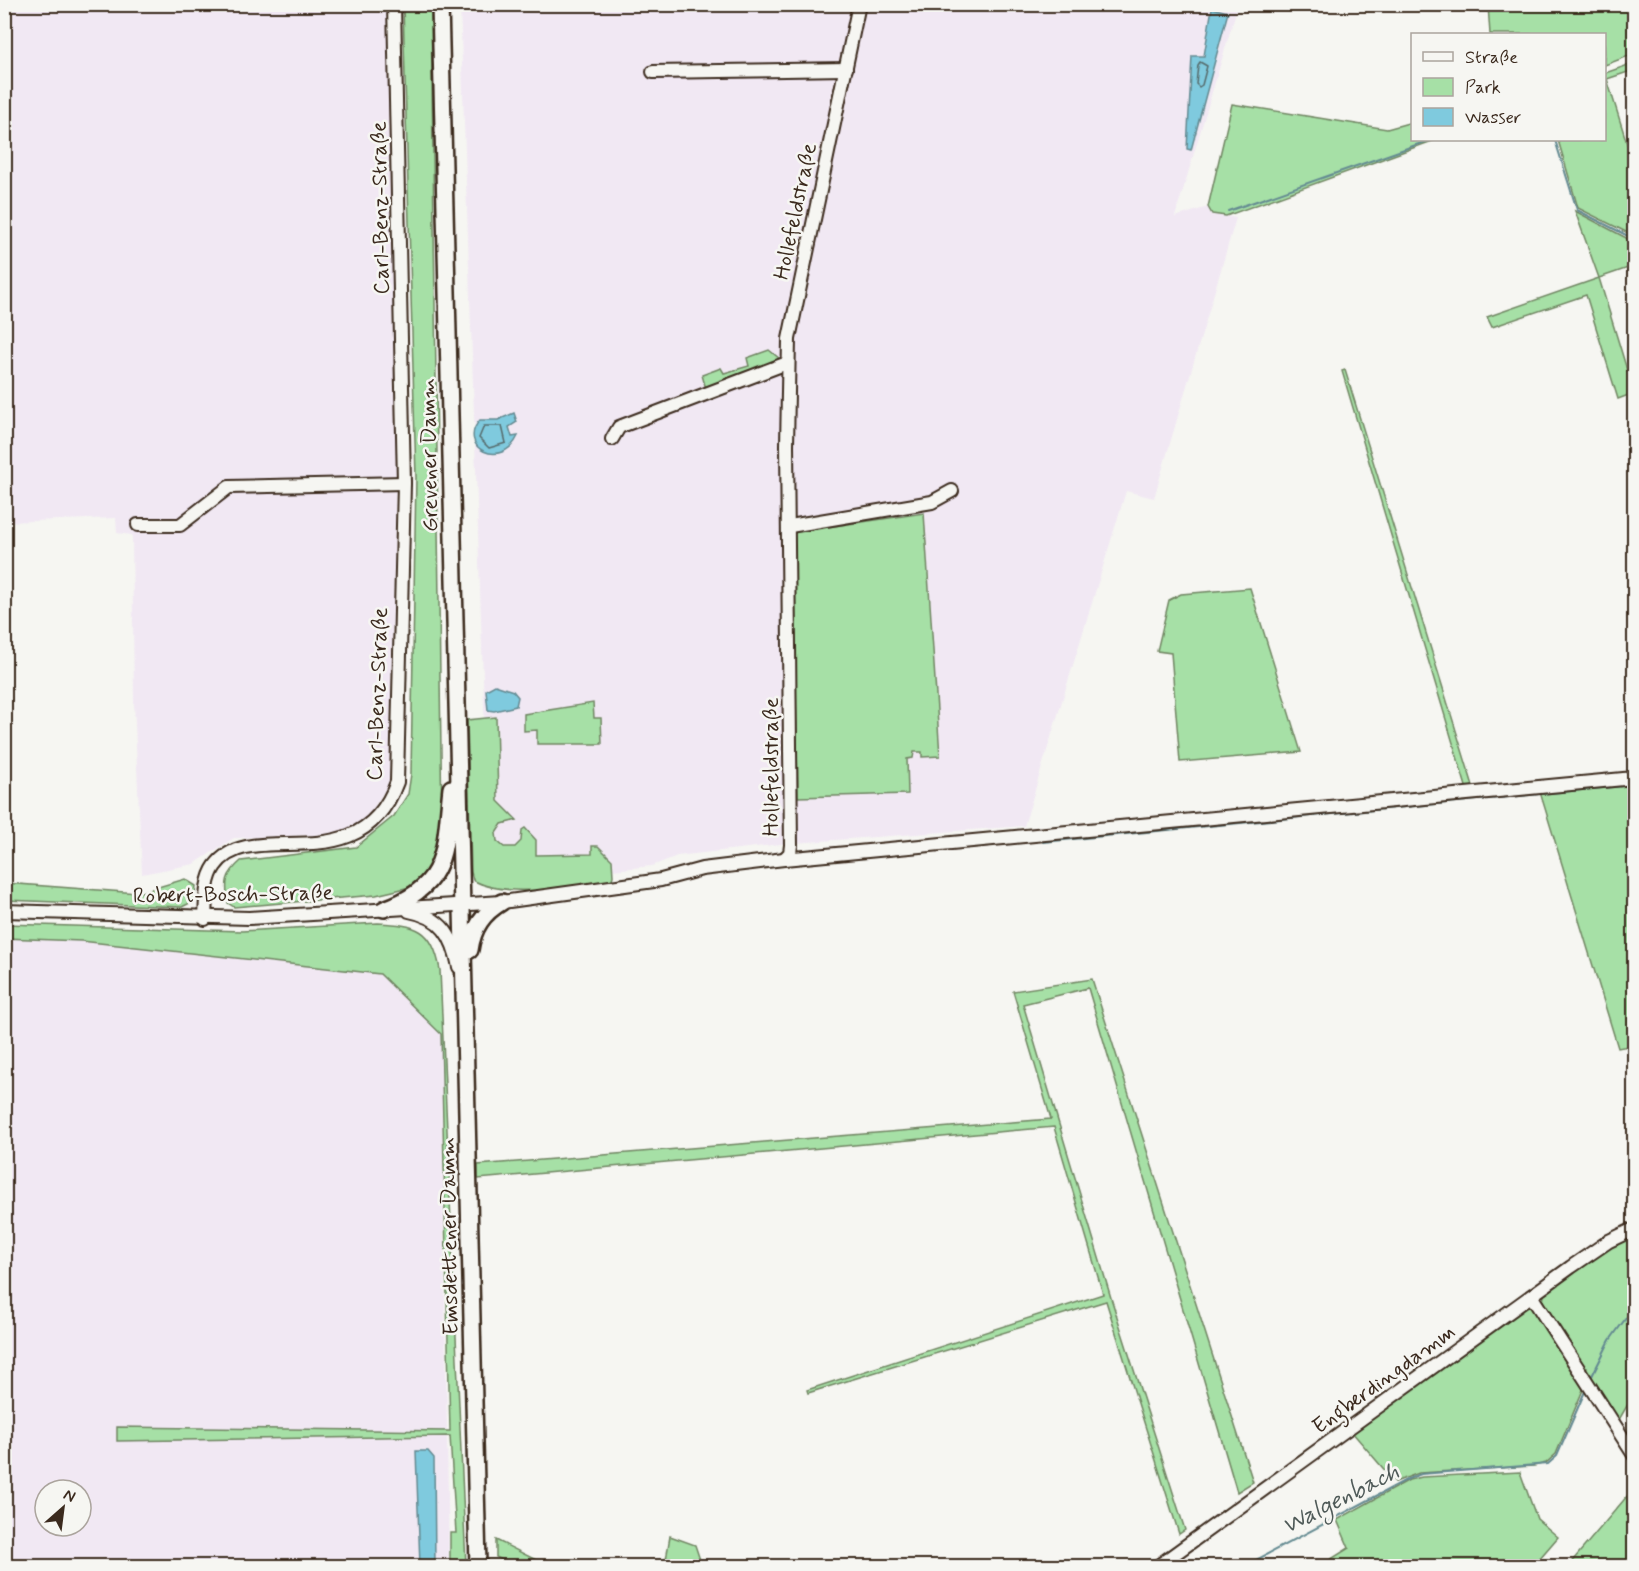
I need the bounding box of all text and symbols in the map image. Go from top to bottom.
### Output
legend [1411,33,1606,141]
text: Straße [1465,46,1518,70]
text: Park [1465,76,1501,100]
text: Wasser [1465,106,1522,130]
street label: Carl-Benz-Straße [365,121,397,295]
street label: Hollefeldstraße [768,140,824,282]
street label: Grevener Damm [415,378,445,532]
street label: Carl-Benz-Straße [361,607,395,781]
street label: Hollefeldstraße [758,697,786,837]
street label: Robert-Bosch-Straße [133,879,334,911]
street label: Emsdettener Damm [434,1137,466,1335]
street label: Engberdingdamm [1307,1318,1463,1443]
water label: Walgenbach [1277,1457,1405,1544]
north arrow [33,1478,93,1538]
text: N [60,1484,79,1508]

